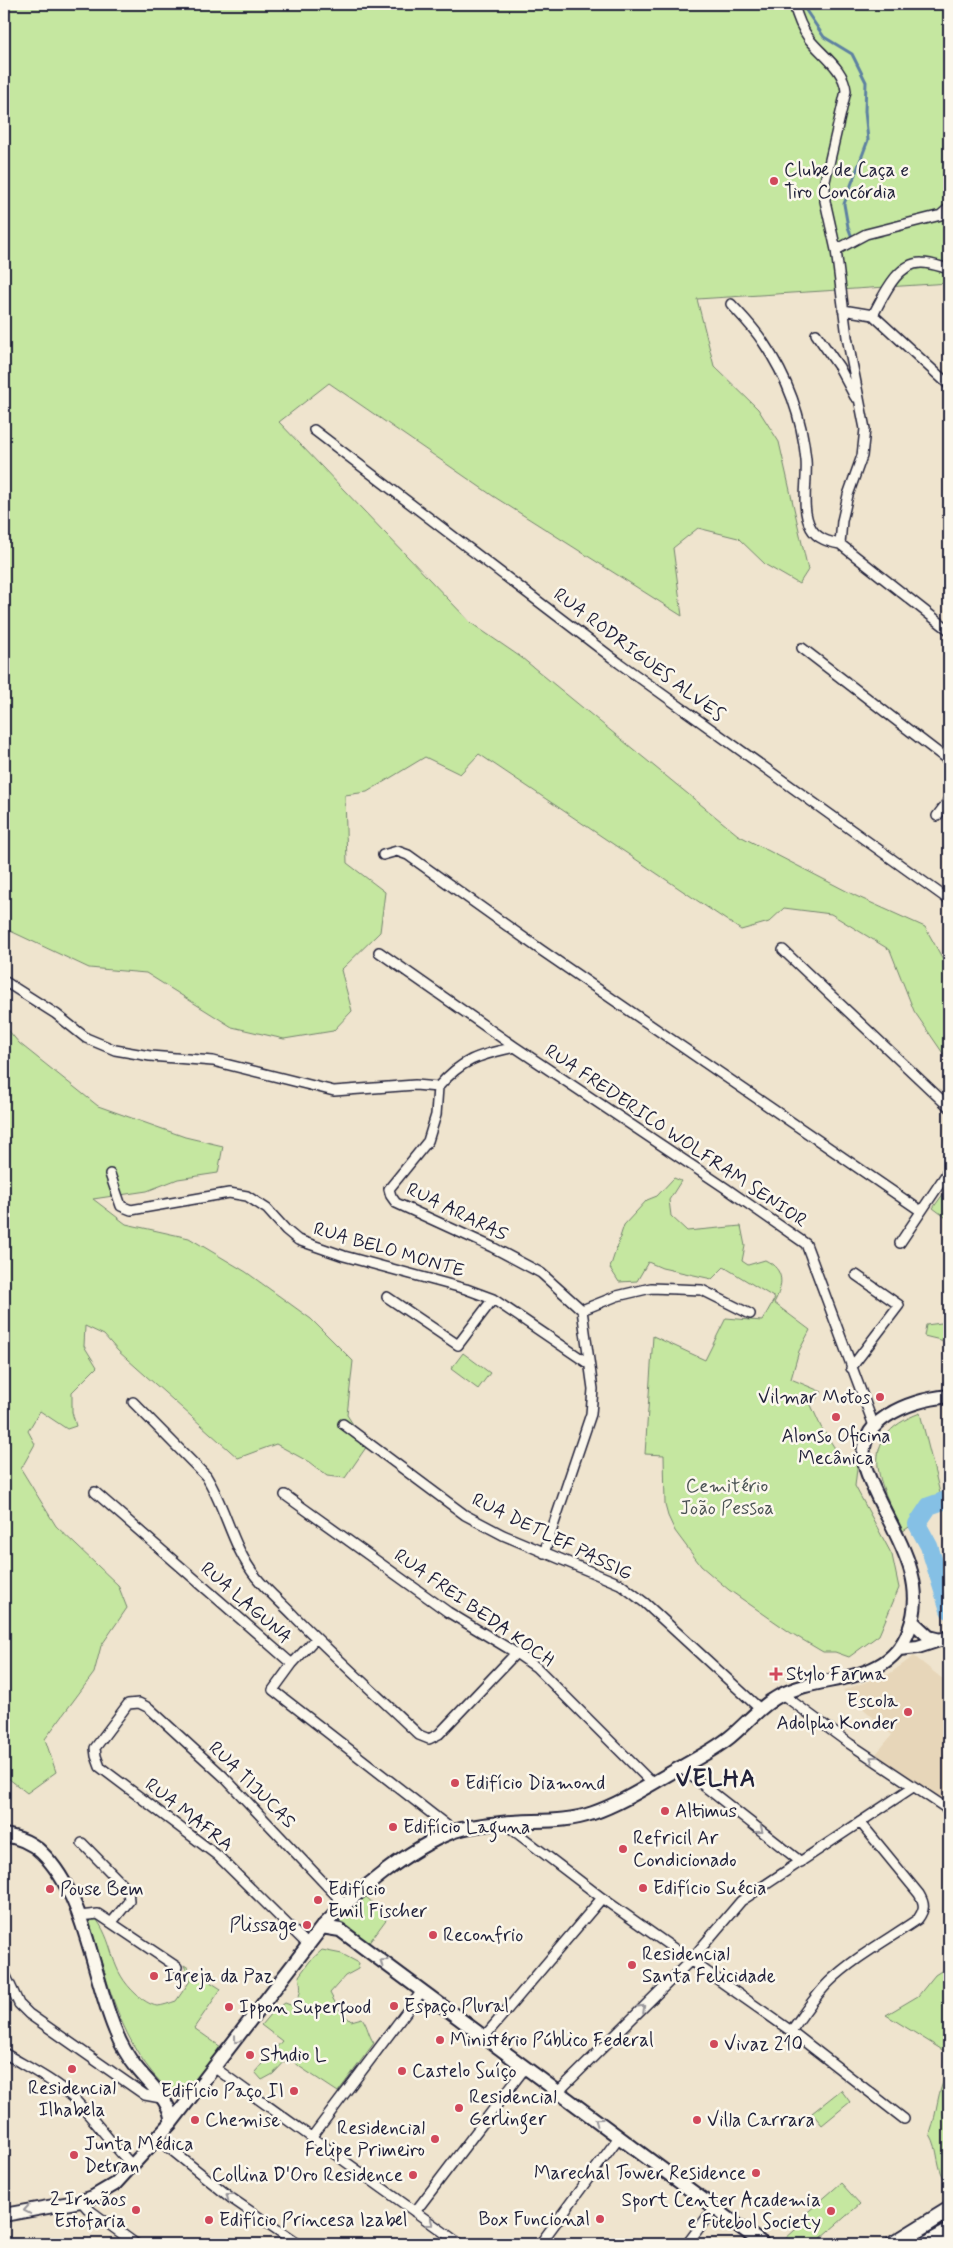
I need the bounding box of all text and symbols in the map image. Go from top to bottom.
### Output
place label: Clube de Caça e Tiro Concórdia [784,158,909,205]
marker: Clube de Caça e Tiro Concórdia [768,175,780,187]
street label: RUA RODRIGUES ALVES [548,582,730,728]
street label: RUA FREDERICO WOLFRAM SENIOR [540,1039,812,1233]
street label: RUA ARARAS [402,1177,512,1247]
street label: RUA BELO MONTE [311,1217,467,1284]
place label: Vilmar Motos [758,1385,871,1410]
marker: Vilmar Motos [874,1391,886,1403]
marker: Alonso Oficina Mecânica [830,1411,842,1423]
place label: Alonso Oficina Mecânica [781,1424,891,1471]
park label: Cemitério João Pessoa [680,1474,774,1521]
street label: RUA DETLEF PASSIG [468,1487,636,1587]
street label: RUA FREI BEDA KOCH [389,1543,559,1673]
street label: RUA LAGUNA [195,1556,297,1650]
place label: Stylo Farma [786,1662,886,1687]
marker: Stylo Farma [770,1668,782,1680]
place label: Escola Adolpho Konder [776,1689,899,1736]
marker: Escola Adolpho Konder [902,1706,914,1718]
street label: RUA TIJUCAS [203,1736,301,1834]
one-way arrow [869,1756,879,1765]
district label: VELHA [676,1764,756,1795]
place label: Edifício Diamond [465,1771,605,1796]
street label: RUA MAFRA [140,1773,238,1857]
marker: Edifício Diamond [449,1777,461,1789]
place label: Altimus [675,1799,737,1824]
marker: Altimus [659,1805,671,1817]
place label: Edifício Laguna [403,1815,530,1843]
marker: Edifício Laguna [387,1821,399,1833]
one-way arrow [754,1824,764,1833]
place label: Refricil Ar Condicionado [633,1826,737,1873]
marker: Refricil Ar Condicionado [617,1843,629,1855]
place label: Edifício Suécia [653,1876,766,1901]
place label: Pouse Bem [60,1877,144,1902]
place label: Edifício Emil Fischer [328,1877,428,1924]
marker: Edifício Suécia [637,1882,649,1894]
marker: Pouse Bem [44,1883,56,1895]
marker: Edifício Emil Fischer [312,1894,324,1906]
place label: Plissage [230,1913,297,1940]
marker: Plissage [301,1919,313,1931]
place label: Reconfrio [443,1923,523,1948]
marker: Reconfrio [427,1929,439,1941]
place label: Residencial Santa Felicidade [642,1942,776,1989]
marker: Residencial Santa Felicidade [626,1959,638,1971]
one-way arrow [380,1960,389,1968]
place label: Igreja da Paz [164,1964,274,1990]
marker: Igreja da Paz [148,1970,160,1982]
place label: Espaço Plural [404,1994,509,2019]
place label: Ippon Superfood [239,1995,371,2023]
marker: Espaço Plural [388,2000,400,2012]
marker: Ippon Superfood [223,2001,235,2013]
one-way arrow [637,2005,646,2014]
place label: Ministério Público Federal [450,2028,654,2053]
place label: Vivaz 210 [724,2032,803,2057]
one-way arrow [234,2034,242,2043]
marker: Ministério Público Federal [434,2034,446,2046]
marker: Vivaz 210 [708,2038,720,2050]
place label: Studio L [260,2043,327,2068]
marker: Studio L [244,2049,256,2061]
place label: Castelo Suíço [412,2059,517,2084]
marker: Residencial Ilhabela [66,2063,78,2075]
marker: Castelo Suíço [396,2065,408,2077]
place label: Residencial Ilhabela [28,2076,116,2123]
place label: Edifício Paço II [161,2079,284,2104]
marker: Edifício Paço II [288,2085,300,2097]
place label: Residencial Gerlinger [469,2085,557,2135]
marker: Residencial Gerlinger [453,2102,465,2114]
place label: Chemise [205,2108,280,2133]
place label: Villa Carrara [707,2108,815,2133]
marker: Chemise [189,2114,201,2126]
marker: Villa Carrara [691,2114,703,2126]
place label: Residencial Felipe Primeiro [305,2116,425,2163]
one-way arrow [594,2118,604,2127]
place label: Junta Médica Detran [84,2132,194,2179]
marker: Residencial Felipe Primeiro [429,2133,441,2145]
marker: Junta Médica Detran [68,2149,80,2161]
place label: Marechal Tower Residence [534,2161,746,2186]
place label: Collina D'Oro Residence [212,2163,403,2188]
marker: Marechal Tower Residence [750,2167,762,2179]
marker: Collina D'Oro Residence [407,2169,419,2181]
place label: 2 Irmãos Estofaria [50,2187,127,2234]
place label: Sport Center Academia e Futebol Society [621,2188,821,2235]
one-way arrow [226,2193,235,2202]
marker: 2 Irmãos Estofaria [130,2204,142,2216]
one-way arrow [23,2205,31,2215]
marker: Sport Center Academia e Futebol Society [825,2205,837,2217]
place label: Box Funcional [478,2207,590,2232]
place label: Edifício Princesa Izabel [219,2208,408,2233]
marker: Box Funcional [594,2213,606,2225]
marker: Edifício Princesa Izabel [203,2214,215,2226]
one-way arrow [424,2217,433,2225]

